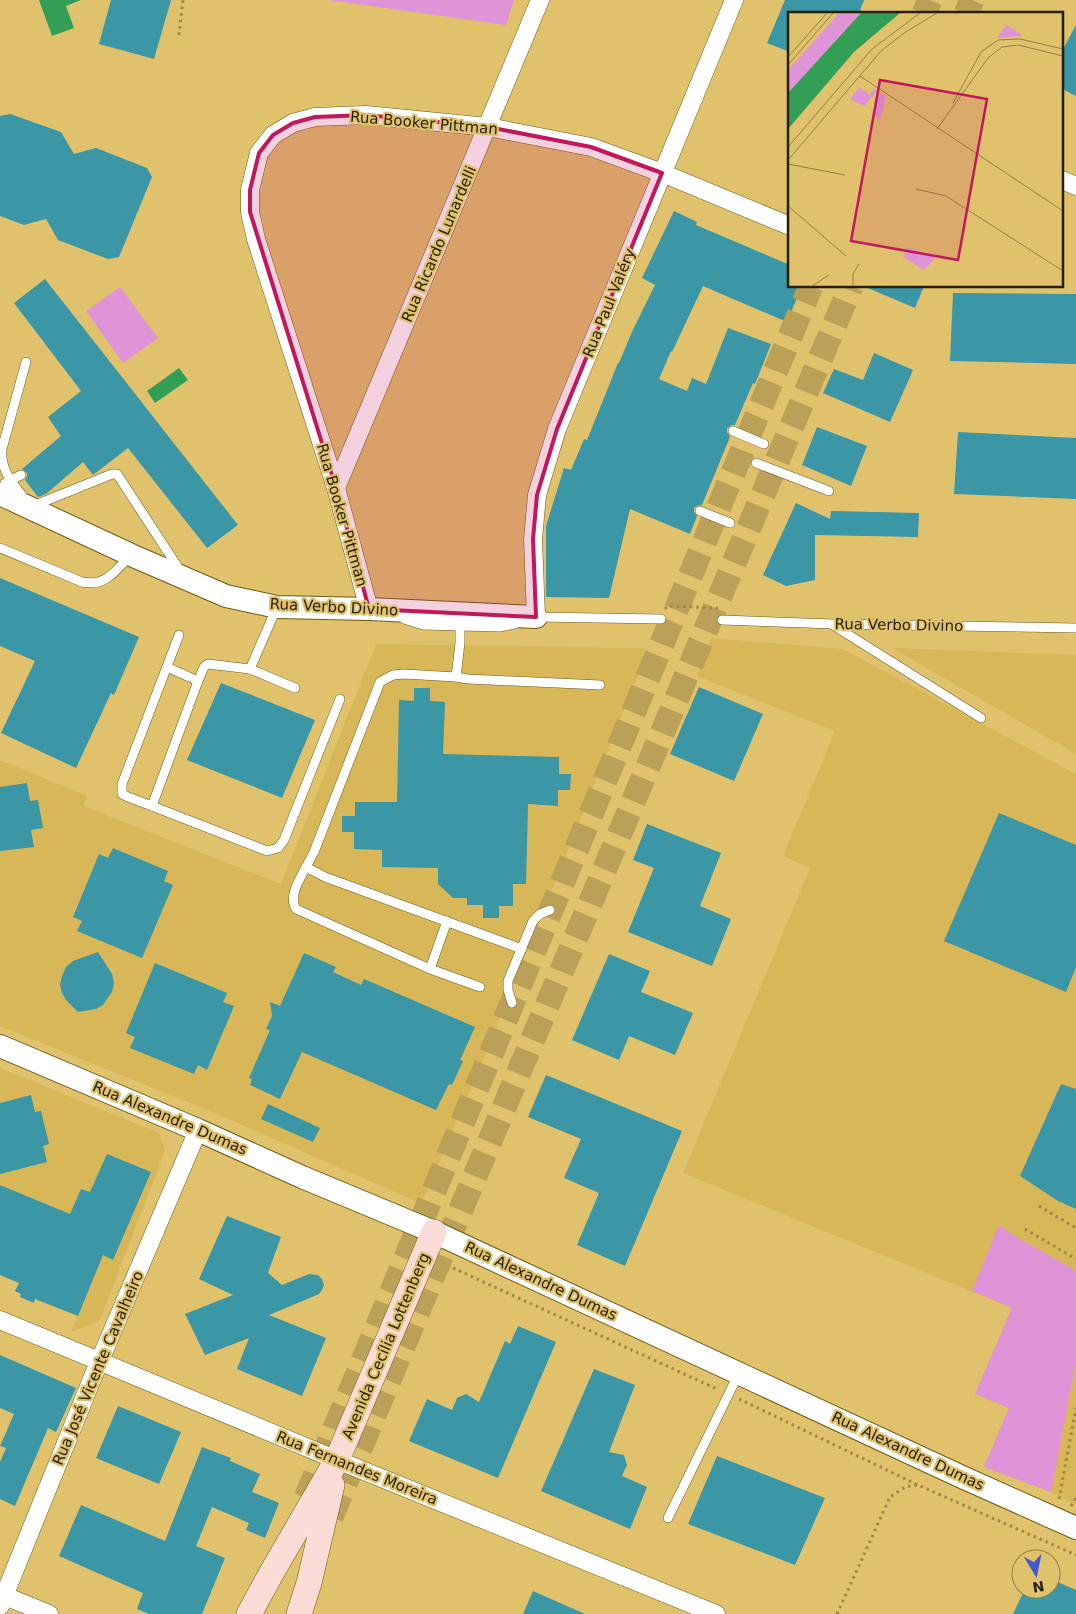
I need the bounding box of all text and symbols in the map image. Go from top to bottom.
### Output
inset map [788,12,1064,288]
street label: Rua Booker Pittman [349,108,499,138]
street label: Rua Ricardo Lunardelli [398,163,480,325]
street label: Rua Paul Valéry [579,246,639,360]
street label: Rua Booker Pittman [313,441,371,589]
street label: Rua Verbo Divino [269,595,399,619]
street label: Rua Verbo Divino [835,615,963,635]
street label: Rua Alexandre Dumas [90,1077,250,1159]
street label: Rua Alexandre Dumas [462,1238,620,1324]
street label: Avenida Cecília Lottenberg [338,1250,434,1442]
street label: Rua José Vicente Cavalheiro [49,1268,147,1468]
street label: Rua Alexandre Dumas [829,1408,987,1494]
street label: Rua Fernandes Moreira [274,1427,440,1509]
north arrow [1011,1549,1061,1599]
text: N [1031,1578,1045,1596]

